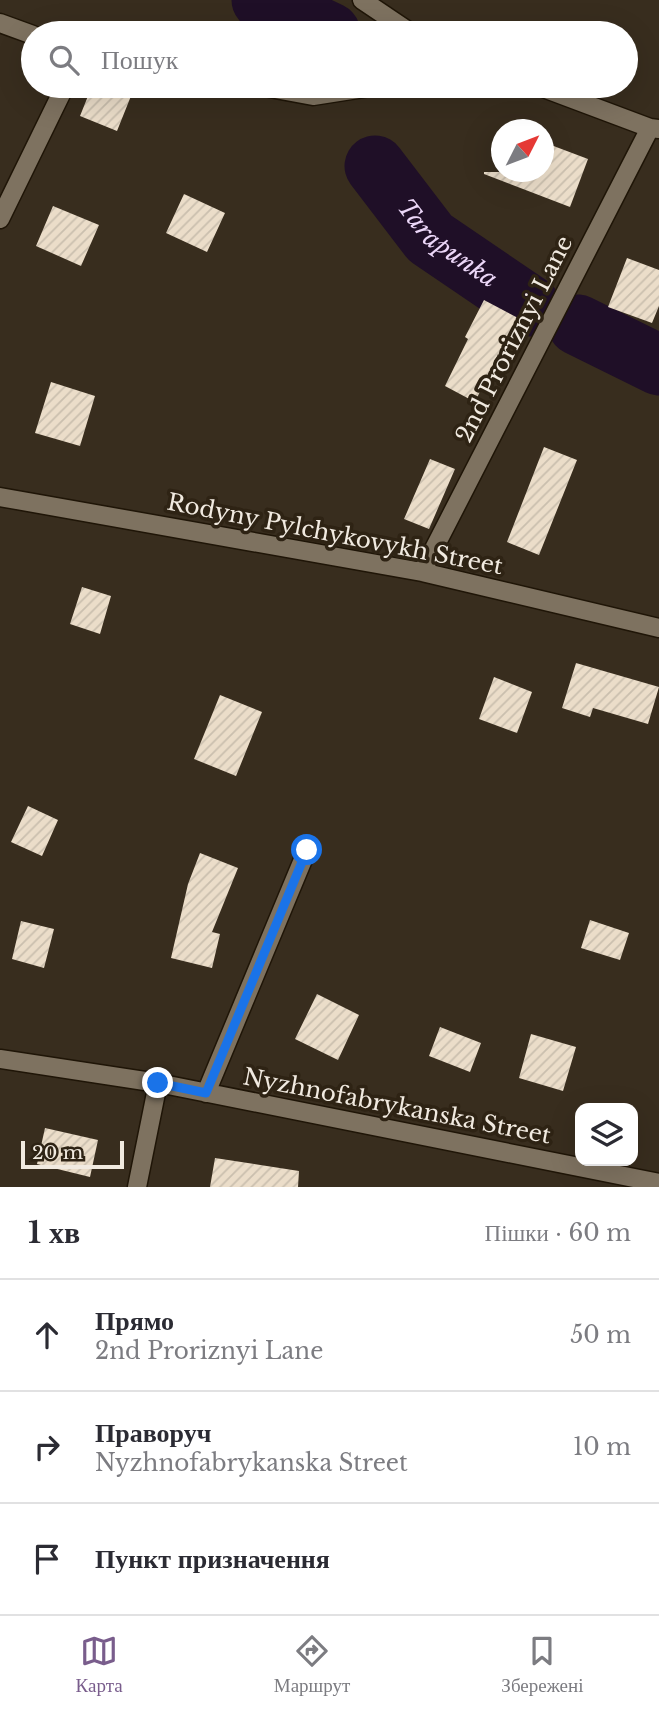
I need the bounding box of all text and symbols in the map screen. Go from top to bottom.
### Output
search box [21,21,638,98]
icon: search [45,41,83,79]
text: Пошук [101,44,178,76]
north arrow [491,119,554,182]
water label: Tarapunka [391,193,503,293]
street label: 2nd Proriznyi Lane [450,231,578,447]
street label: Rodyny Pylchykovykh Street [165,488,505,580]
route start [291,834,322,865]
street label: Nyzhnofabrykanska Street [241,1062,553,1150]
route end [142,1067,173,1098]
map controls [575,1103,638,1166]
button: layers [575,1103,638,1166]
scale bar [21,1138,124,1170]
text: 20 m [32,1141,83,1164]
text: 1 хв [28,1214,80,1251]
text: Пішки · 60 m [485,1219,631,1247]
text: Прямо [95,1305,174,1337]
icon: ahead [28,1316,66,1354]
text: 50 m [570,1321,631,1349]
text: 2nd Proriznyi Lane [95,1337,323,1365]
text: Праворуч [95,1417,211,1449]
icon: right [28,1428,66,1466]
text: 10 m [573,1433,631,1461]
text: Nyzhnofabrykanska Street [95,1449,408,1477]
icon: arrive [28,1540,66,1578]
text: Пункт призначення [95,1543,330,1575]
tab: Карта [76,1632,123,1697]
tab: Маршрут [274,1632,350,1697]
tab: Збережені [501,1632,583,1697]

